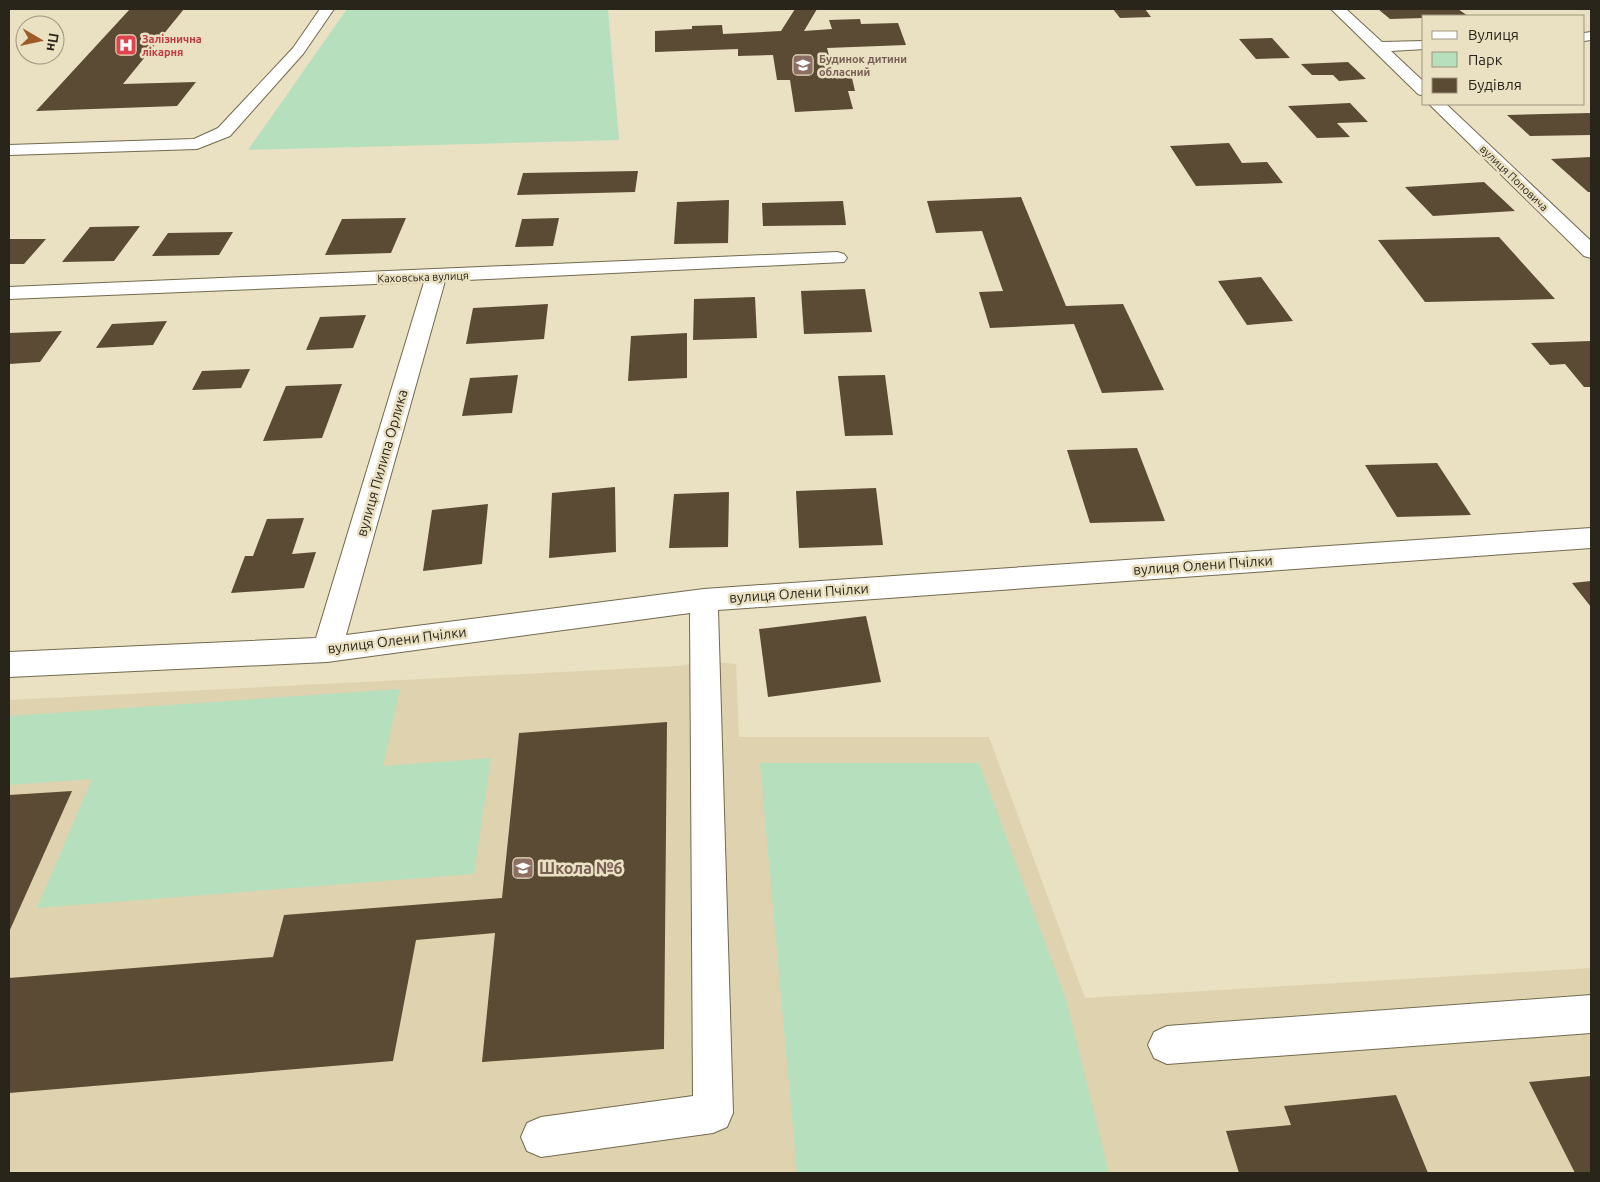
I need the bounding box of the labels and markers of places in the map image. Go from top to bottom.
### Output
hospital icon: Залізнична лікарня [114,33,138,57]
place label: Залізнична лікарня [142,33,202,58]
school or university icon: Будинок дитини обласний [791,53,815,77]
place label: Будинок дитини обласний [819,53,907,78]
school or university icon: Школа №6 [511,856,535,880]
place label: Школа №6 [539,859,623,877]

